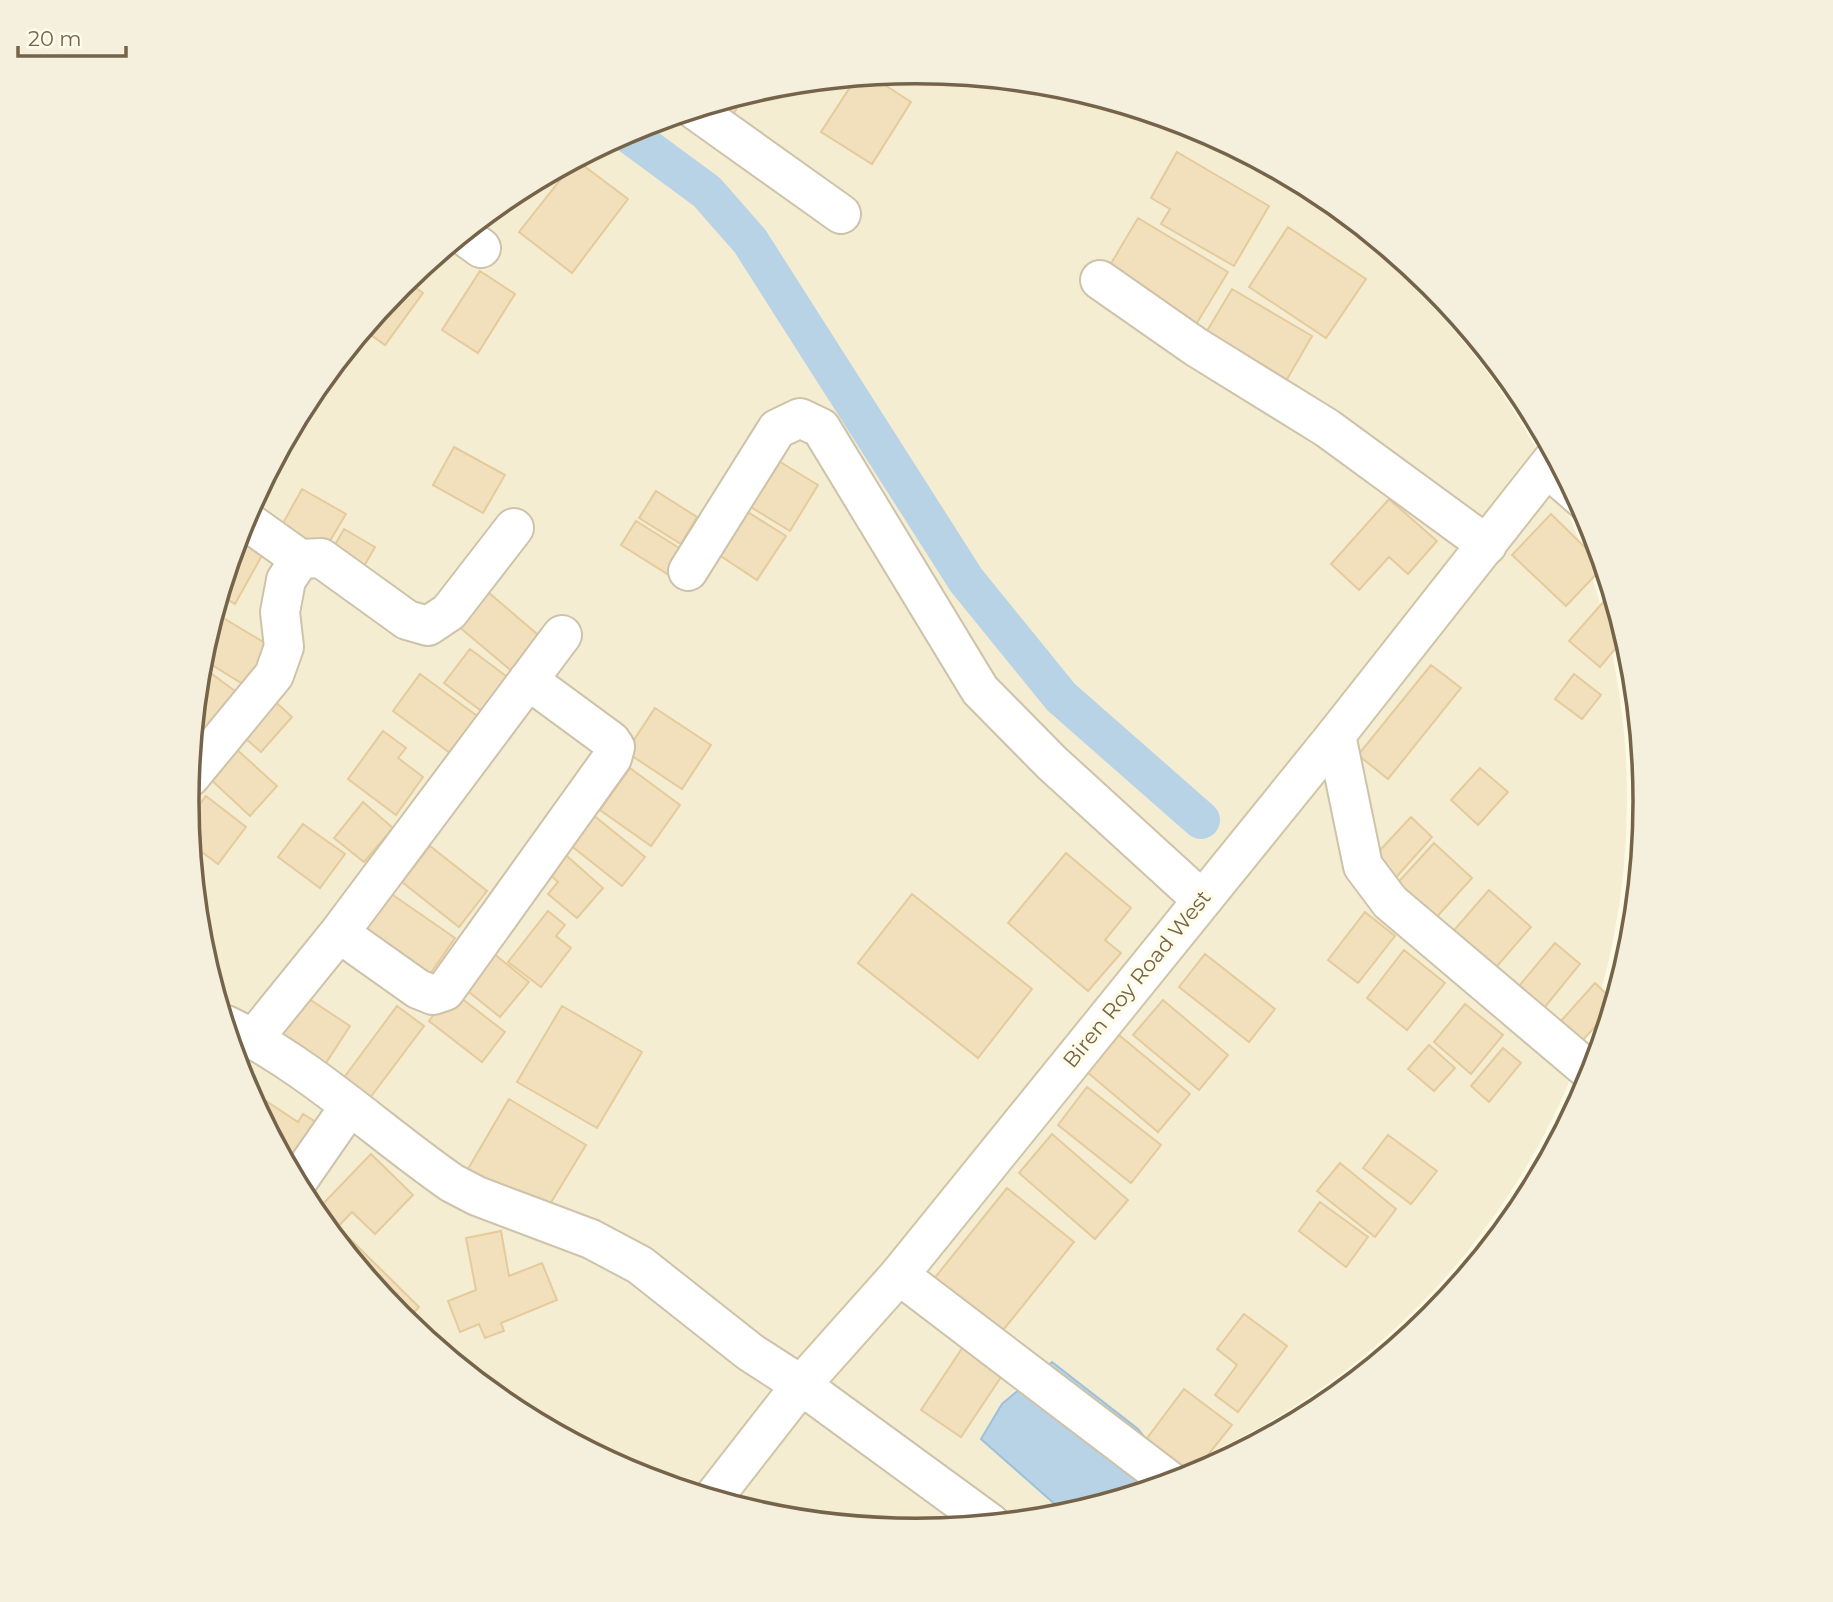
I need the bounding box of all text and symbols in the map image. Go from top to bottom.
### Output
scale bar [18,14,126,58]
text: 20 m [28,26,82,51]
street label: Biren Roy Road West [1057,885,1216,1072]

